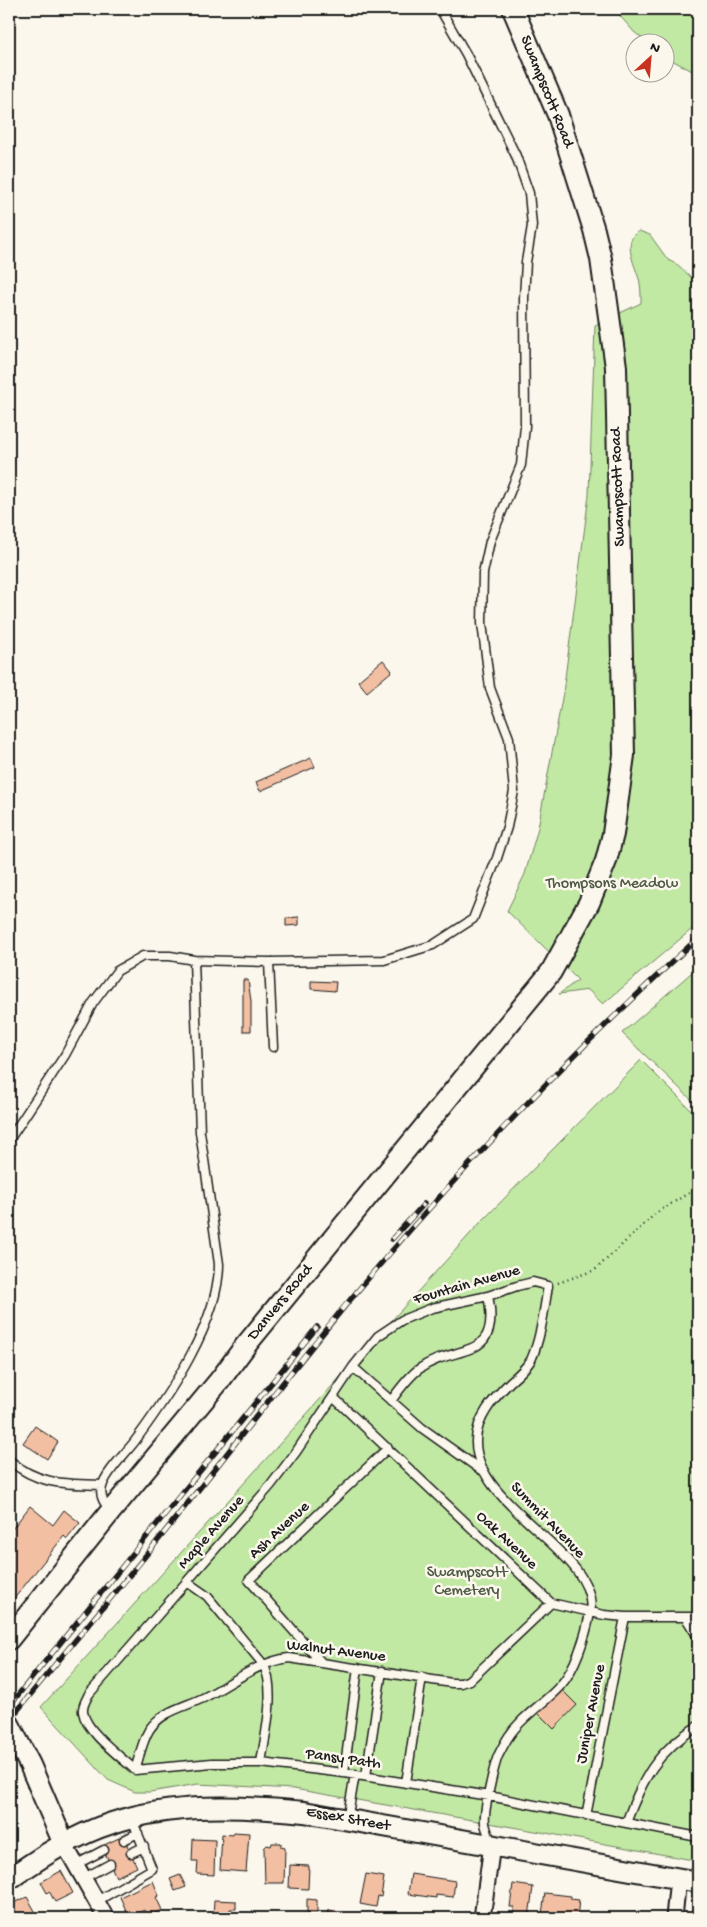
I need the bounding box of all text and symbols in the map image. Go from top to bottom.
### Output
north arrow [624,32,674,82]
street label: Swampscott Road [515,33,578,152]
text: N [647,39,662,58]
street label: Swampscott Road [607,425,631,547]
park label: Thompsons Meadow [545,875,679,894]
street label: Danvers Road [244,1260,319,1346]
street label: Fountain Avenue [411,1262,523,1311]
street label: Summit Avenue [506,1479,589,1564]
street label: Maple Avenue [175,1492,250,1574]
street label: Ash Avenue [246,1498,315,1564]
street label: Oak Avenue [471,1508,541,1575]
park label: Swampscott Cemetery [427,1564,509,1601]
street label: Walnut Avenue [285,1637,387,1668]
street label: Juniper Avenue [573,1662,611,1765]
street label: Pansy Path [303,1745,382,1775]
street label: Essex Street [305,1803,393,1837]

